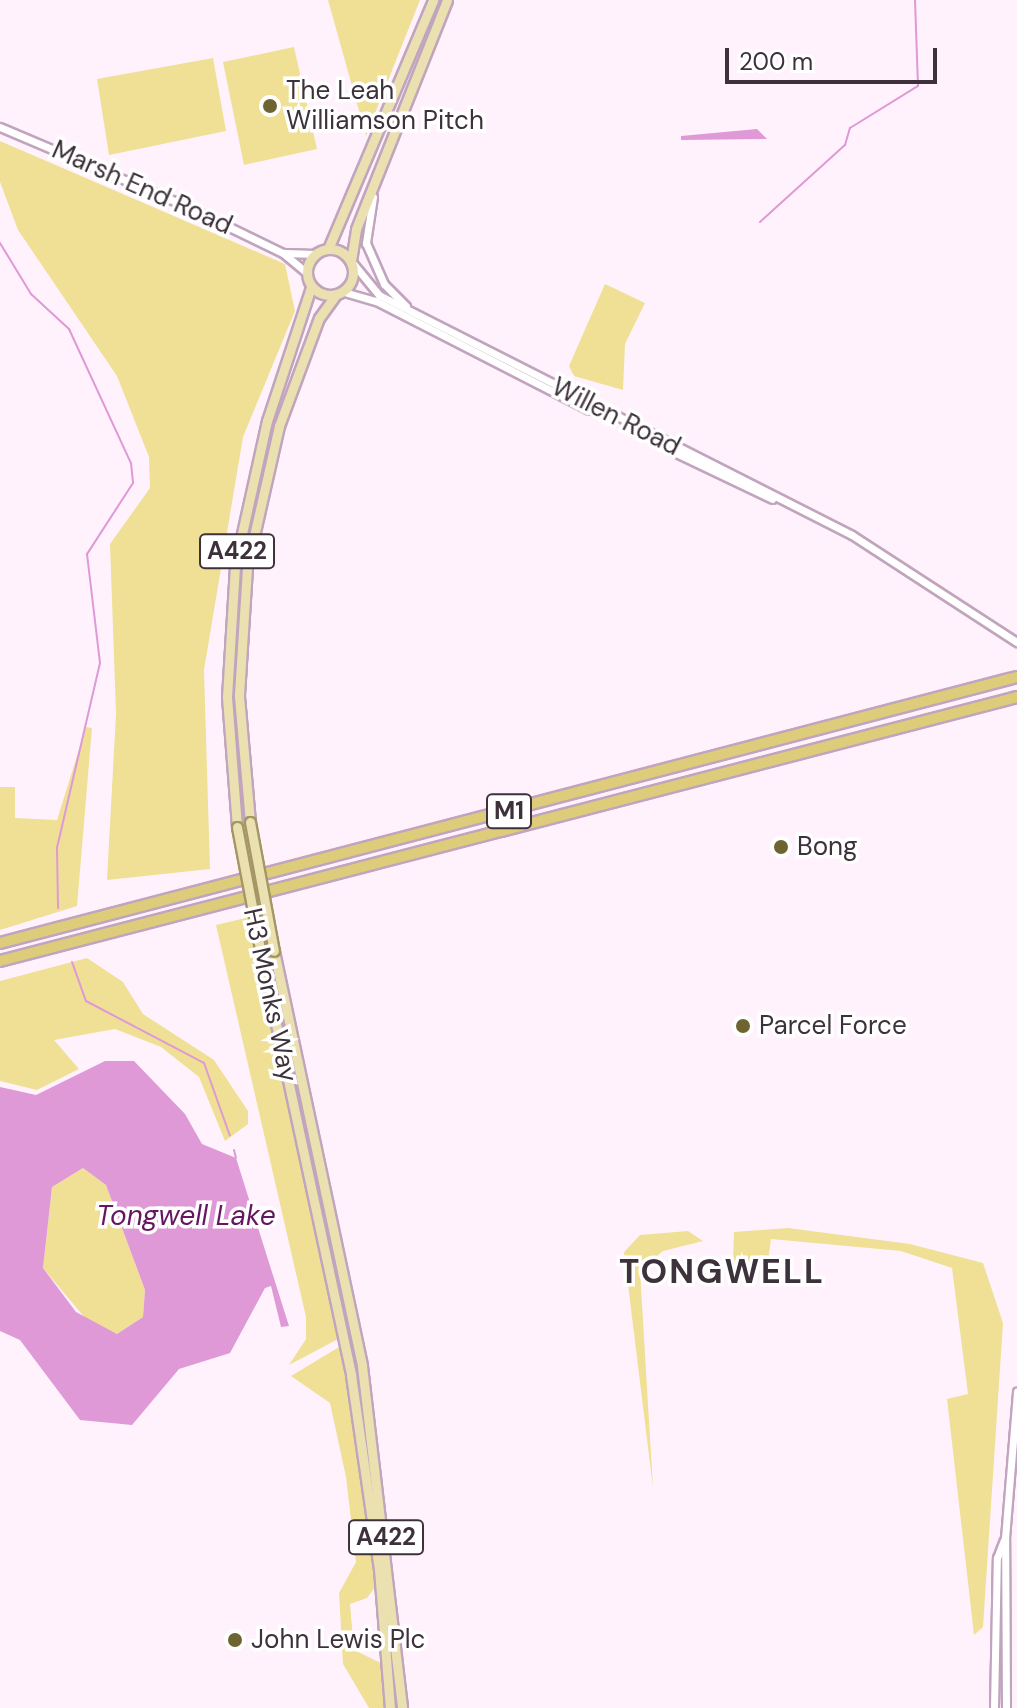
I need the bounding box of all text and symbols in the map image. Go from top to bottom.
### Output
scale bar [729,32,941,82]
text: 200 m [739,46,813,77]
place label: The Leah Williamson Pitch [286,75,484,136]
marker: The Leah Williamson Pitch [261,97,279,115]
street label: Marsh End Road [47,134,237,242]
street label: Willen Road [546,371,686,463]
road number: A422 [199,531,275,571]
road number: M1 [485,791,533,831]
place label: Bong [797,831,858,863]
marker: Bong [772,838,790,856]
street label: H3 Monks Way [236,905,304,1085]
place label: Parcel Force [759,1010,907,1042]
marker: Parcel Force [734,1017,752,1035]
water label: Tongwell Lake [96,1199,276,1233]
district label: TONGWELL [619,1252,825,1292]
road number: A422 [348,1517,424,1557]
place label: John Lewis Plc [251,1624,425,1656]
marker: John Lewis Plc [226,1631,244,1649]

